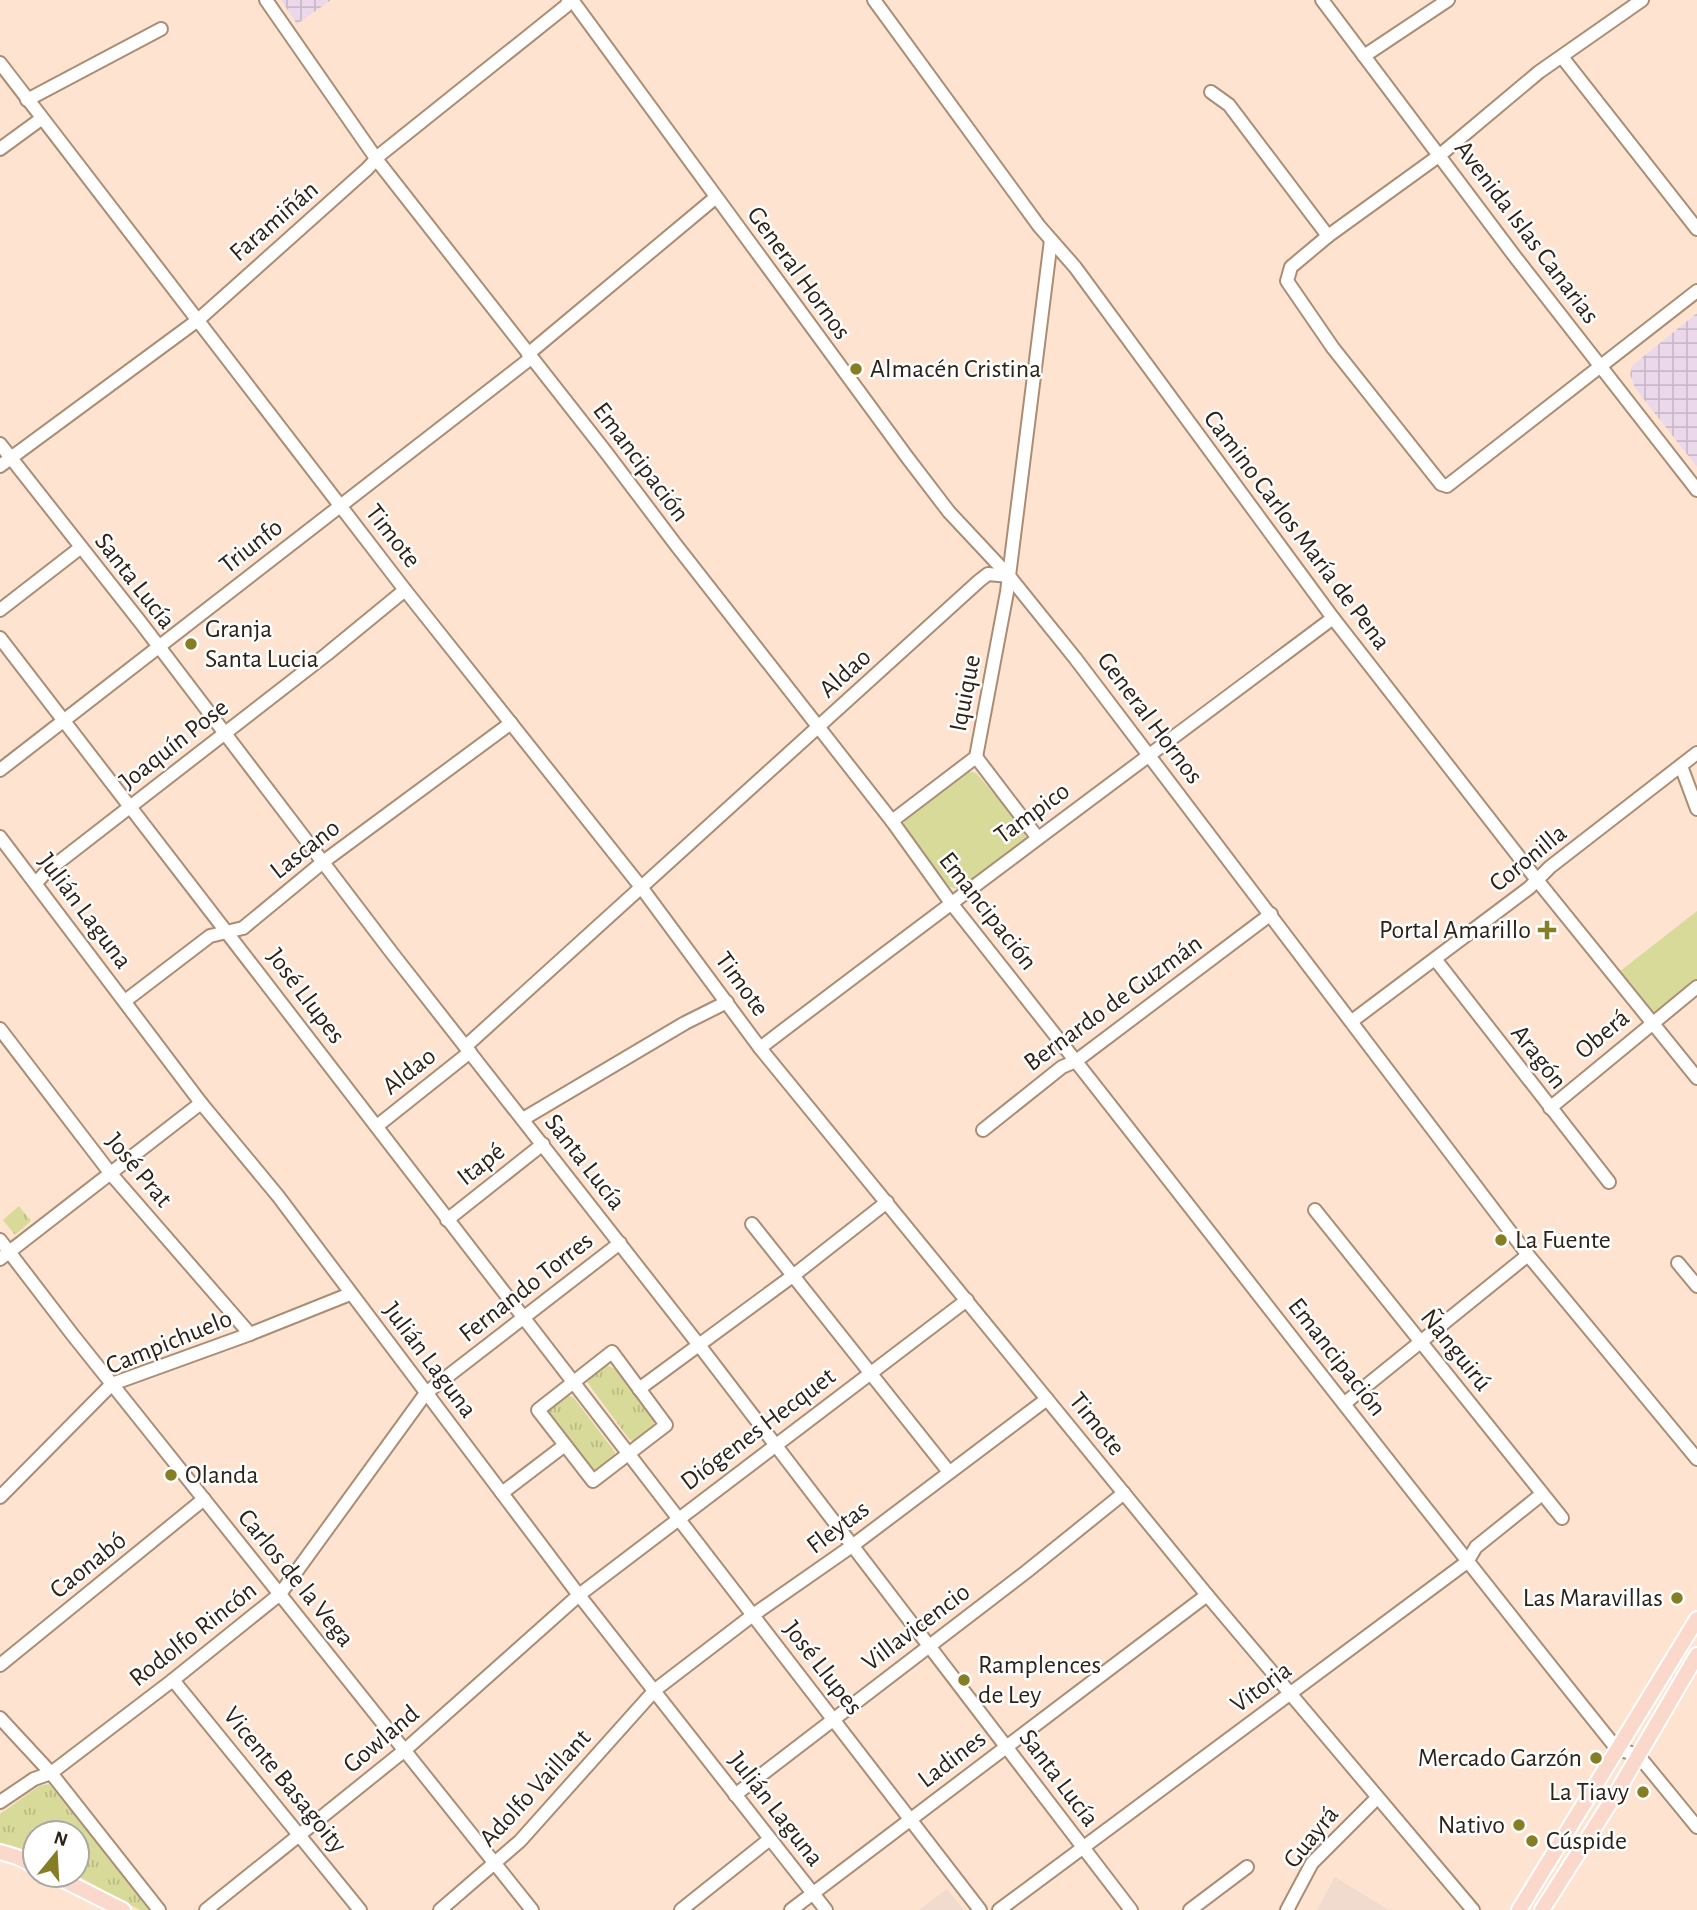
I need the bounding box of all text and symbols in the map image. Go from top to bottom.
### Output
street label: Avenida Islas Canarias [1450,136,1604,328]
street label: Faramiñán [225,176,323,266]
street label: General Hornos [742,202,856,344]
place label: Almacén Cristina [870,356,1041,382]
marker: Almacén Cristina [848,361,864,377]
street label: Emancipación [588,397,694,527]
street label: Camino Carlos María de Pena [1199,405,1395,655]
street label: Timote [360,499,426,573]
street label: Triunfo [215,514,287,578]
street label: Santa Lucía [90,528,180,634]
place label: Granja Santa Lucia [205,616,319,672]
marker: Granja Santa Lucia [183,636,199,652]
street label: Aldao [814,643,876,703]
street label: General Hornos [1092,647,1208,789]
street label: Iquique [945,652,985,734]
street label: Joaquín Pose [115,694,233,794]
street label: Tampico [990,777,1074,849]
street label: Lascano [265,814,345,884]
street label: Coronilla [1484,819,1572,897]
street label: Emancipación [934,847,1042,975]
street label: Julián Laguna [33,848,137,974]
place label: Portal Amarillo [1379,917,1531,943]
marker: Portal Amarillo [1537,920,1557,940]
street label: Bernardo de Guzmán [1019,930,1207,1076]
street label: José Llupes [262,944,350,1048]
street label: Timote [710,947,774,1021]
street label: Oberá [1570,1004,1634,1064]
street label: Aragón [1506,1020,1572,1094]
street label: Aldao [377,1042,441,1100]
street label: Santa Lucía [540,1109,630,1215]
street label: José Prat [101,1128,177,1212]
street label: Itapé [452,1138,510,1190]
street label: Fernando Torres [454,1227,598,1347]
place label: La Fuente [1515,1227,1611,1253]
marker: La Fuente [1493,1232,1509,1248]
street label: Emancipación [1283,1293,1391,1421]
street label: Julián Laguna [378,1297,482,1423]
street label: Ñanguirú [1416,1304,1497,1396]
street label: Campichuelo [102,1305,236,1379]
street label: Diógenes Hecquet [676,1363,840,1495]
street label: Timote [1064,1388,1130,1460]
place label: Olanda [185,1462,259,1488]
marker: Olanda [163,1467,179,1483]
street label: Fleytas [802,1495,874,1559]
street label: Carlos de la Vega [233,1504,359,1652]
street label: Caonabó [45,1527,131,1603]
street label: Rodolfo Rincón [125,1577,261,1691]
street label: Villavicencio [857,1578,975,1676]
place label: Las Maravillas [1523,1585,1663,1611]
marker: Las Maravillas [1669,1590,1685,1606]
street label: José Llupes [778,1616,868,1720]
place label: Ramplences de Ley [978,1652,1101,1708]
street label: Vitoria [1226,1656,1296,1718]
marker: Ramplences de Ley [956,1672,972,1688]
street label: Gowland [338,1700,424,1778]
street label: Vicente Basagoity [218,1702,352,1858]
street label: Adolfo Vaillant [474,1724,596,1852]
street label: Ladines [913,1725,991,1793]
street label: Santa Lucía [1014,1725,1104,1831]
place label: Mercado Garzón [1418,1745,1582,1771]
street label: Julián Laguna [724,1747,828,1871]
marker: Mercado Garzón [1588,1750,1604,1766]
place label: La Tiavy [1549,1779,1629,1805]
marker: La Tiavy [1635,1784,1651,1800]
street label: Guayrá [1278,1801,1344,1873]
place label: Nativo [1438,1812,1505,1838]
marker: Nativo [1511,1817,1527,1833]
north arrow [21,1819,91,1889]
text: N [52,1828,70,1850]
place label: Cúspide [1546,1828,1627,1854]
marker: Cúspide [1524,1833,1540,1849]

